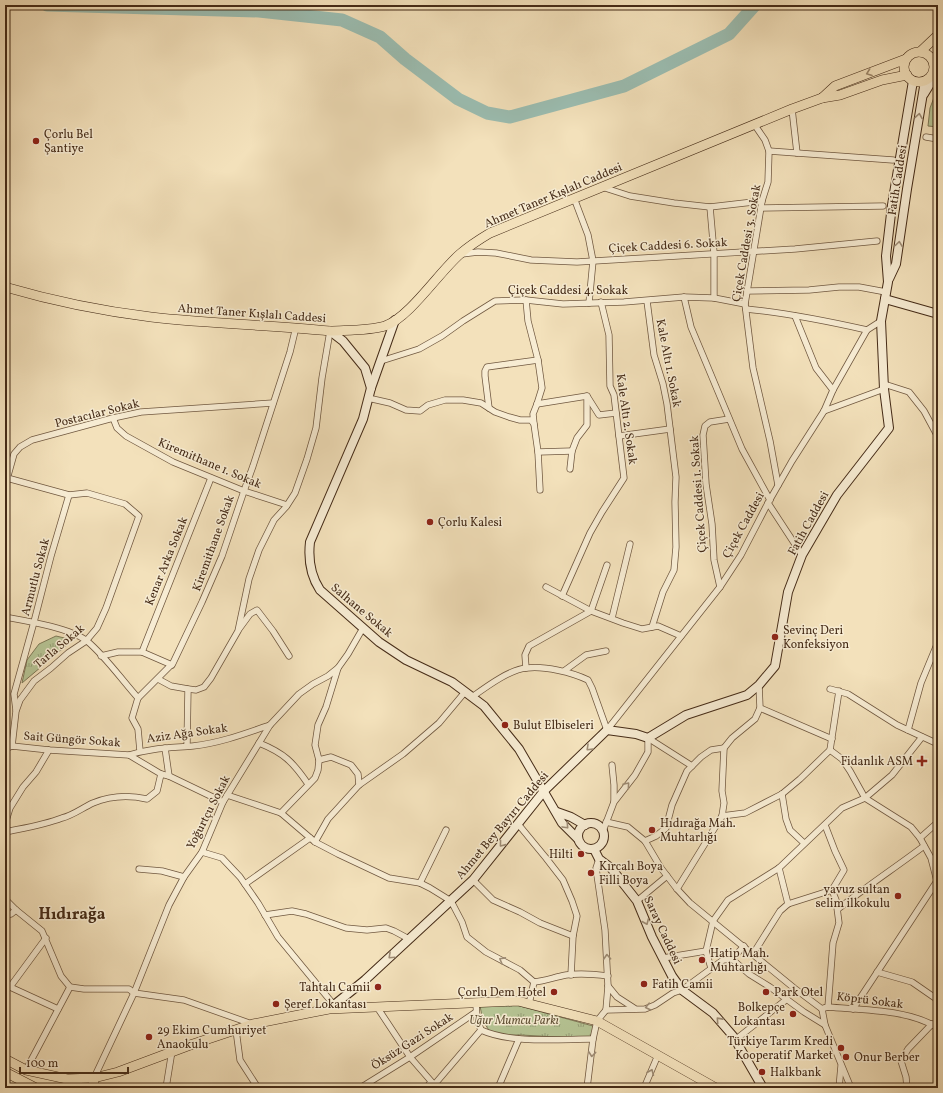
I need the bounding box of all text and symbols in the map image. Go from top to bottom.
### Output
one-way arrow [866,69,873,77]
one-way arrow [914,113,923,119]
place label: Çorlu Bel Şantiye [44,127,93,157]
marker: Çorlu Bel Şantiye [31,136,41,146]
street label: Fatih Caddesi [885,143,912,217]
street label: Ahmet Taner Kışlalı Caddesi [482,159,625,232]
street label: Çiçek Caddesi 3. Sokak [729,183,765,303]
street label: Çiçek Caddesi 6. Sokak [608,235,728,257]
one-way arrow [894,241,903,247]
street label: Çiçek Caddesi 4. Sokak [508,283,628,299]
street label: Ahmet Taner Kışlalı Caddesi [177,301,327,327]
street label: Kale Altı 1. Sokak [652,318,685,409]
street label: Kale Altı 2. Sokak [612,373,640,466]
street label: Postacılar Sokak [53,396,142,432]
street label: Çiçek Caddesi 1. Sokak [687,434,711,553]
street label: Kiremithane 1. Sokak [155,435,264,493]
street label: Fatih Caddesi [785,488,833,558]
street label: Çiçek Caddesi [719,489,769,561]
street label: Kiremithane Sokak [189,493,239,594]
street label: Kenar Arka Sokak [142,514,192,608]
place label: Çorlu Kalesi [438,515,503,531]
marker: Çorlu Kalesi [425,517,435,527]
street label: Armutlu Sokak [18,536,54,618]
street label: Salhane Sokak [327,580,396,642]
street label: Tarla Sokak [31,621,89,673]
place label: Sevinç Deri Konfeksiyon [783,623,849,653]
marker: Sevinç Deri Konfeksiyon [770,632,780,642]
place label: Bulut Elbiseleri [513,718,594,734]
street label: Aziz Ağa Sokak [146,720,229,748]
marker: Bulut Elbiseleri [500,720,510,730]
street label: Sait Güngör Sokak [23,729,122,751]
one-way arrow [586,743,594,750]
place label: Fidanlık ASM [841,754,913,770]
marker: Fidanlık ASM [916,755,928,767]
street label: Ahmet Bey Bayırı Caddesi [453,768,553,883]
street label: Yoğurtçu Sokak [183,772,235,852]
one-way arrow [623,782,630,789]
place label: Hıdırağa Mah. Muhtarlığı [660,816,736,846]
one-way arrow [561,822,568,829]
marker: Hıdırağa Mah. Muhtarlığı [647,825,657,835]
one-way arrow [500,839,507,846]
place label: Hilti [549,847,573,863]
marker: Hilti [576,849,586,859]
place label: Kırcalı Boya Filli Boya [599,859,663,889]
marker: Kırcalı Boya Filli Boya [586,868,596,878]
place label: yavuz sultan selim ilkokulu [815,882,890,912]
marker: yavuz sultan selim ilkokulu [893,891,903,901]
street label: Saray Caddesi [639,894,685,967]
district label: Hıdırağa [38,904,106,926]
one-way arrow [642,919,650,926]
place label: Hatip Mah. Muhtarlığı [710,946,769,976]
one-way arrow [388,951,396,959]
one-way arrow [602,954,611,960]
marker: Hatip Mah. Muhtarlığı [697,955,707,965]
one-way arrow [499,958,506,965]
place label: Fatih Camii [652,977,713,993]
marker: Fatih Camii [639,979,649,989]
place label: Tahtalı Camii [299,980,370,996]
marker: Tahtalı Camii [373,982,383,992]
place label: Çorlu Dem Hotel [458,985,546,1001]
place label: Park Otel [774,985,823,1001]
marker: Çorlu Dem Hotel [549,987,559,997]
marker: Park Otel [761,987,771,997]
street label: Köprü Sokak [836,989,905,1013]
place label: Şeref Lokantası [284,997,367,1013]
marker: Şeref Lokantası [271,999,281,1009]
place label: Bolkepçe Lokantası [733,1000,785,1030]
one-way arrow [645,1002,652,1011]
street label: Öksüz Gazi Sokak [368,1008,457,1074]
marker: Bolkepçe Lokantası [788,1009,798,1019]
park label: Uğur Mumcu Parkı [469,1013,559,1029]
one-way arrow [717,1018,724,1025]
place label: 29 Ekim Cumhuriyet Anaokulu [157,1023,266,1053]
marker: 29 Ekim Cumhuriyet Anaokulu [144,1032,154,1042]
place label: Türkiye Tarım Kredi Kooperatif Market [727,1034,833,1064]
marker: Türkiye Tarım Kredi Kooperatif Market [836,1043,846,1053]
scale bar [20,1049,128,1075]
place label: Onur Berber [854,1050,920,1066]
one-way arrow [587,1051,596,1057]
marker: Onur Berber [841,1052,851,1062]
text: 100 m [26,1056,59,1072]
place label: Halkbank [770,1065,822,1081]
marker: Halkbank [757,1067,767,1077]
one-way arrow [646,1068,654,1076]

